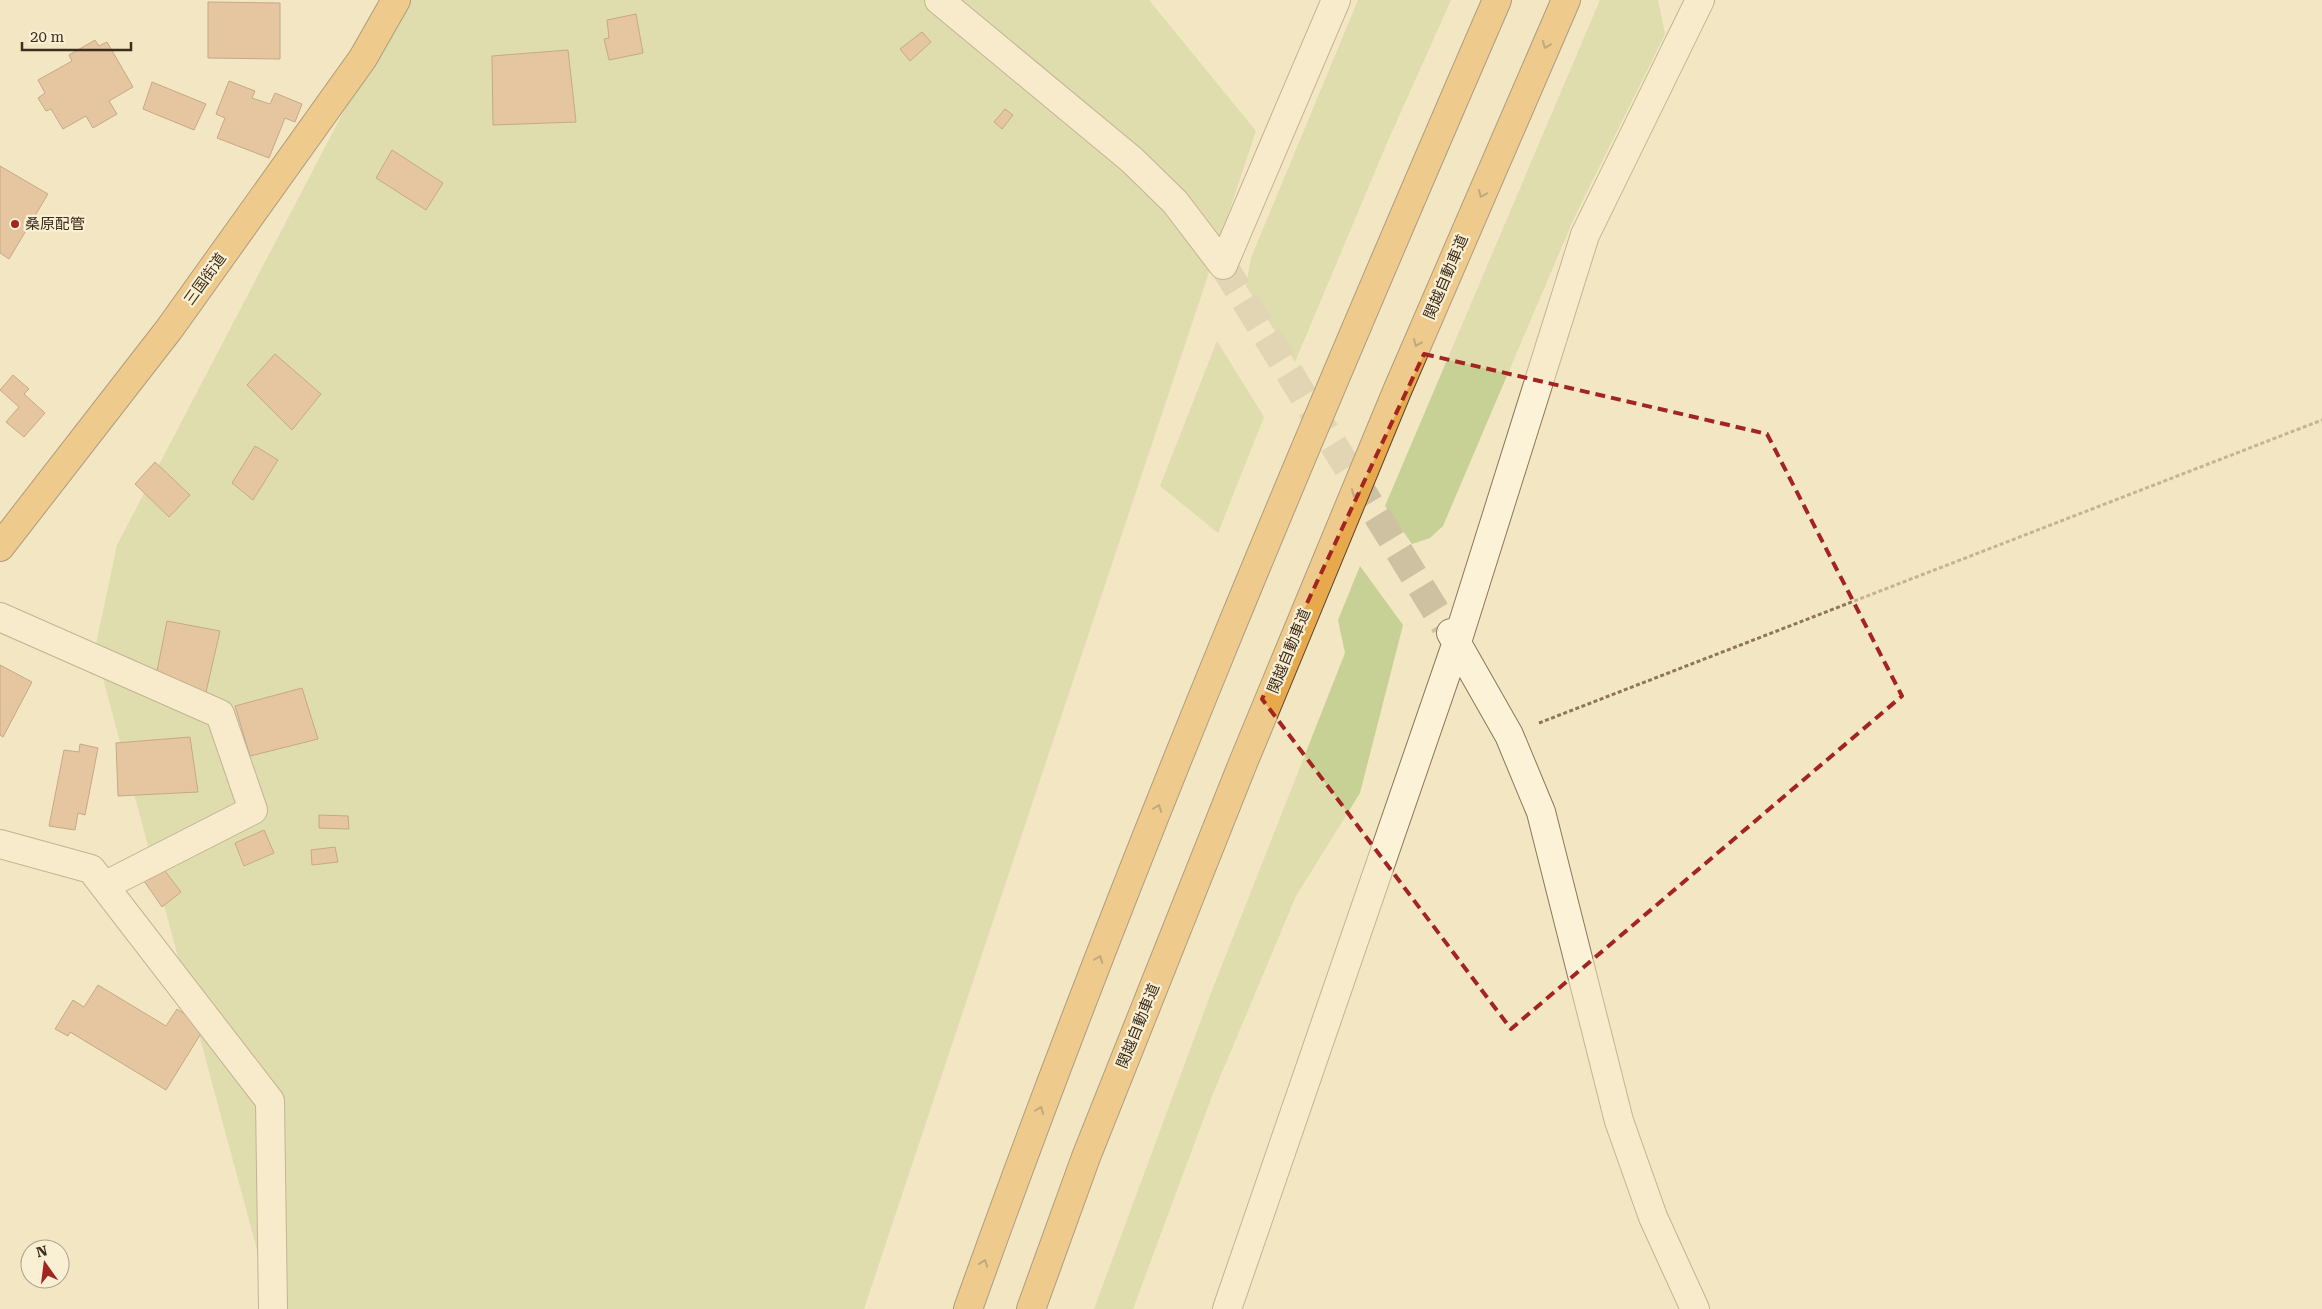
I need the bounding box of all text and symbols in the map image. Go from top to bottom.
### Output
scale bar [22,20,131,52]
text: 20 m [30,28,65,46]
one-way arrow [1542,40,1553,49]
one-way arrow [1477,189,1488,198]
place label: 桑原配管 [25,215,85,233]
marker: 桑原配管 [9,218,21,230]
street label: 関越自動車道 [1420,232,1472,322]
street label: 三国街道 [180,249,230,309]
one-way arrow [1413,338,1424,347]
one-way arrow [1350,488,1361,497]
street label: 関越自動車道 [1264,606,1314,696]
one-way arrow [1152,804,1162,813]
one-way arrow [1093,955,1103,964]
street label: 関越自動車道 [1113,981,1163,1071]
one-way arrow [1034,1107,1044,1115]
north arrow [20,1239,70,1289]
text: N [35,1242,49,1260]
one-way arrow [978,1259,988,1268]

